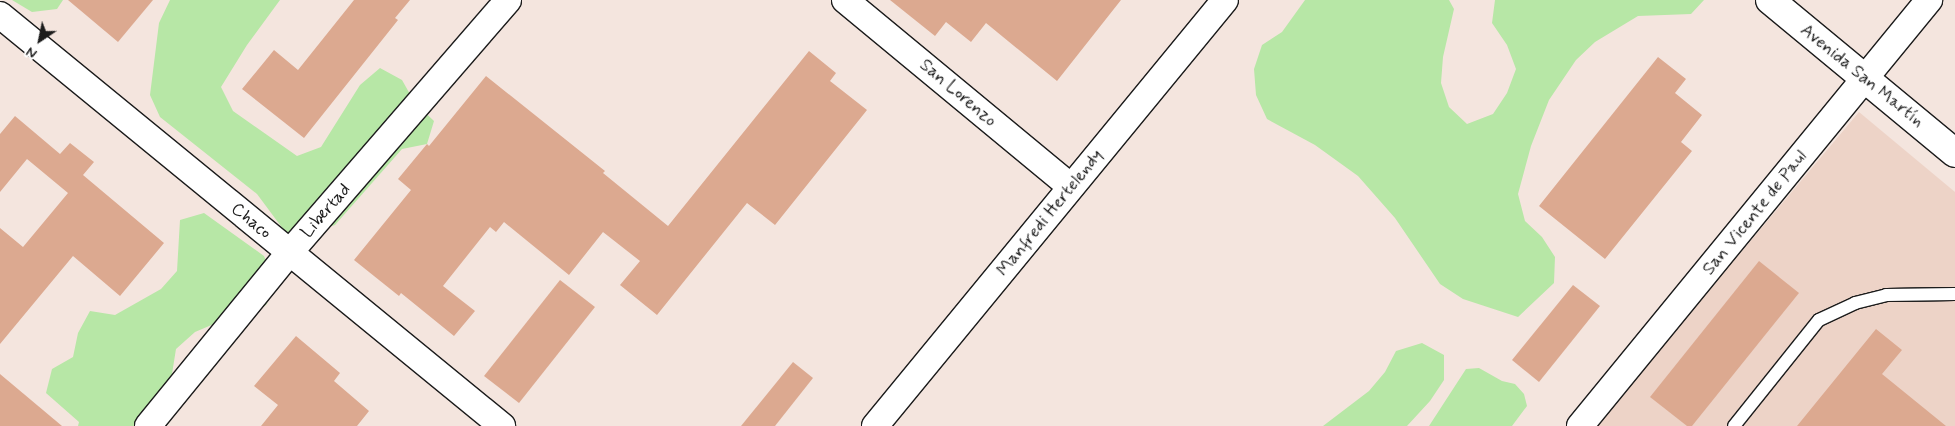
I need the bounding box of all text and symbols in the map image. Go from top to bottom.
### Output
north arrow [15,15,65,65]
street label: Avenida San Martín [1795,19,1929,133]
text: N [23,42,41,63]
street label: San Lorenzo [913,53,1003,133]
street label: Manfredi Hertelendy [991,144,1109,282]
street label: San Vicente de Paul [1698,146,1812,280]
street label: Libertad [296,179,356,243]
street label: Chaco [226,198,276,244]

